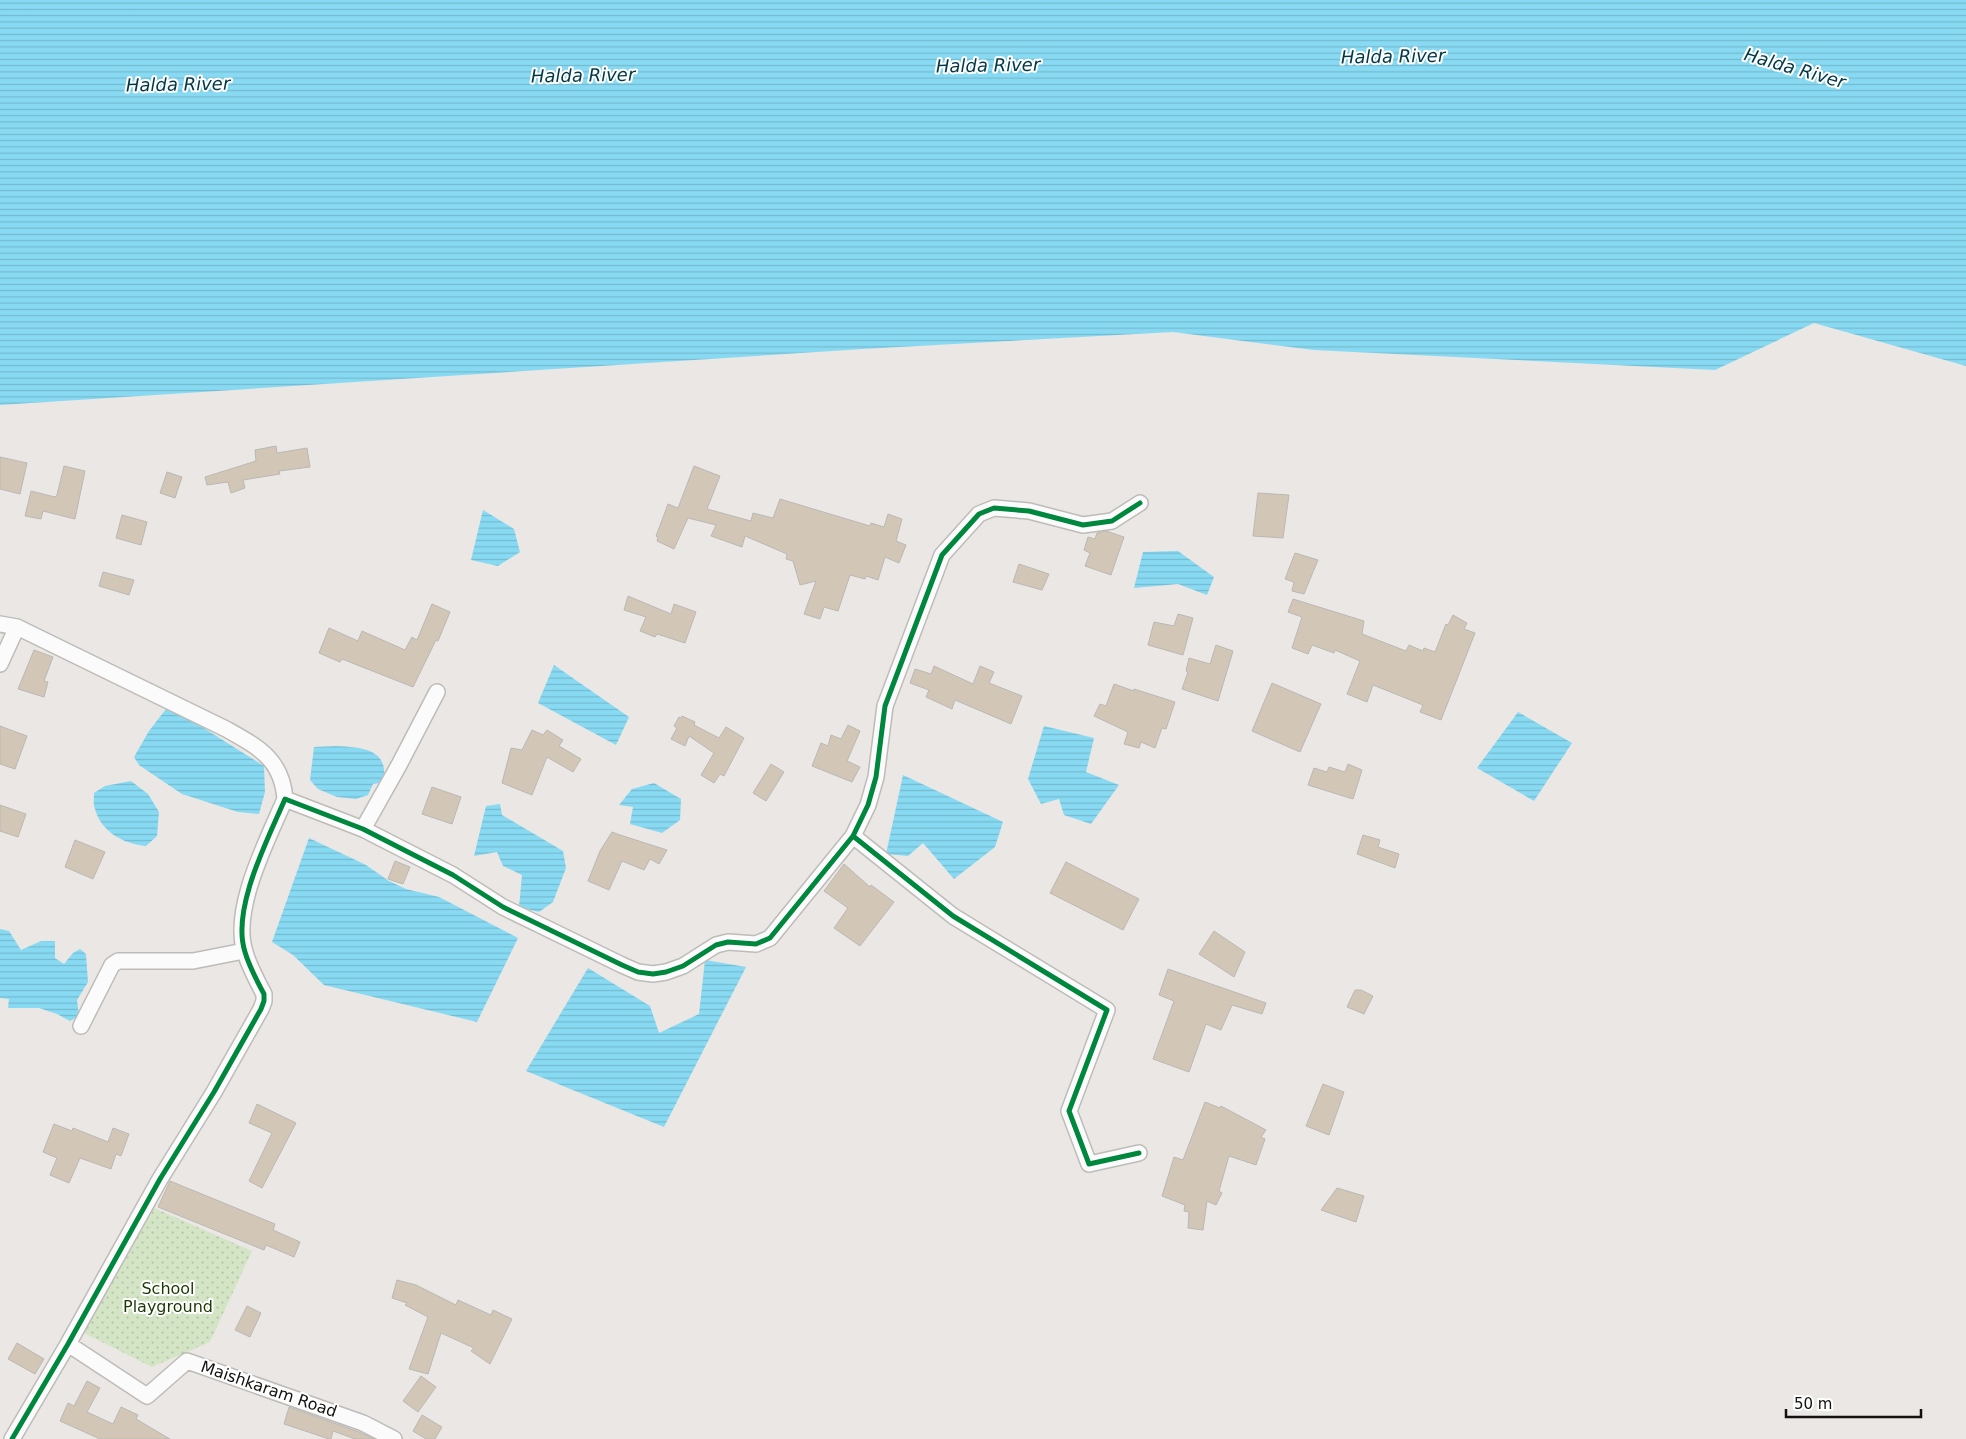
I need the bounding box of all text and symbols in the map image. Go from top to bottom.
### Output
water label: Halda River [1742,44,1850,93]
water label: Halda River [1341,45,1447,67]
water label: Halda River [936,54,1042,76]
water label: Halda River [531,64,637,86]
water label: Halda River [126,73,232,95]
park label: School Playground [123,1279,213,1316]
street label: Maishkaram Road [199,1357,339,1421]
scale bar [1786,1386,1921,1418]
text: 50 m [1794,1395,1832,1413]

